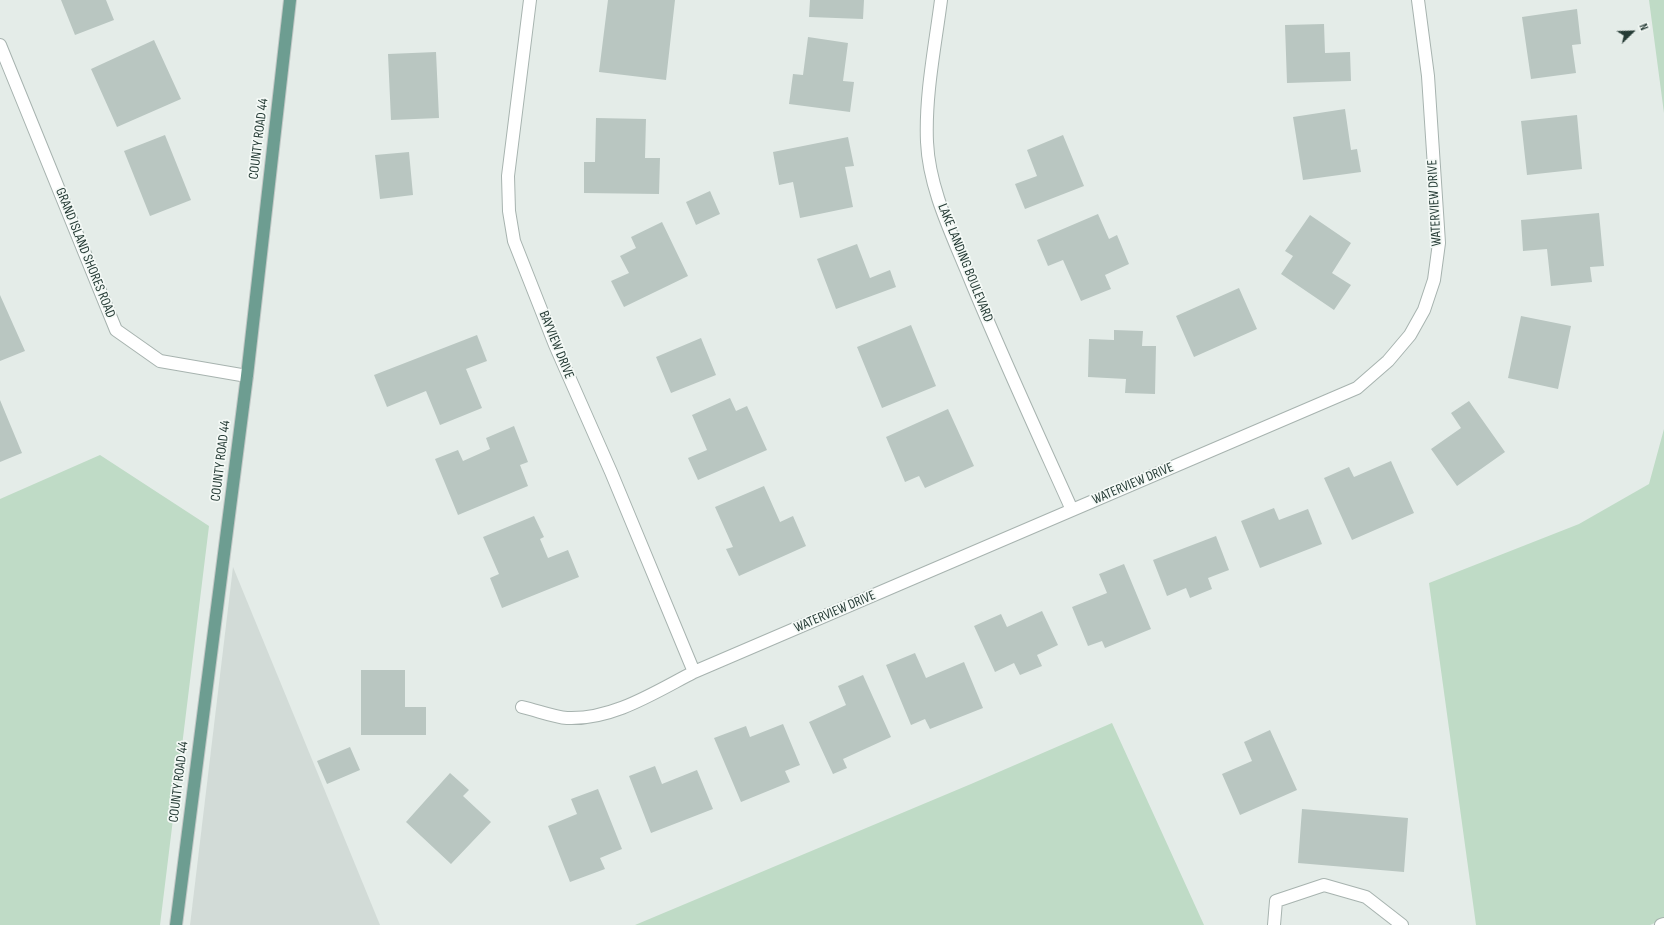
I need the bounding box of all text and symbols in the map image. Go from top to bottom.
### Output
north arrow [1612,12,1652,52]
text: N [1636,22,1651,32]
street label: COUNTY ROAD 44 [246,98,272,180]
street label: WATERVIEW DRIVE [1424,159,1446,247]
street label: GRAND ISLAND SHORES ROAD [51,186,119,320]
street label: LAKE LANDING BOULEVARD [934,201,996,325]
street label: BAYVIEW DRIVE [535,308,577,382]
street label: COUNTY ROAD 44 [208,420,234,502]
street label: WATERVIEW DRIVE [1090,459,1176,509]
street label: WATERVIEW DRIVE [792,587,878,637]
street label: COUNTY ROAD 44 [166,741,192,823]

